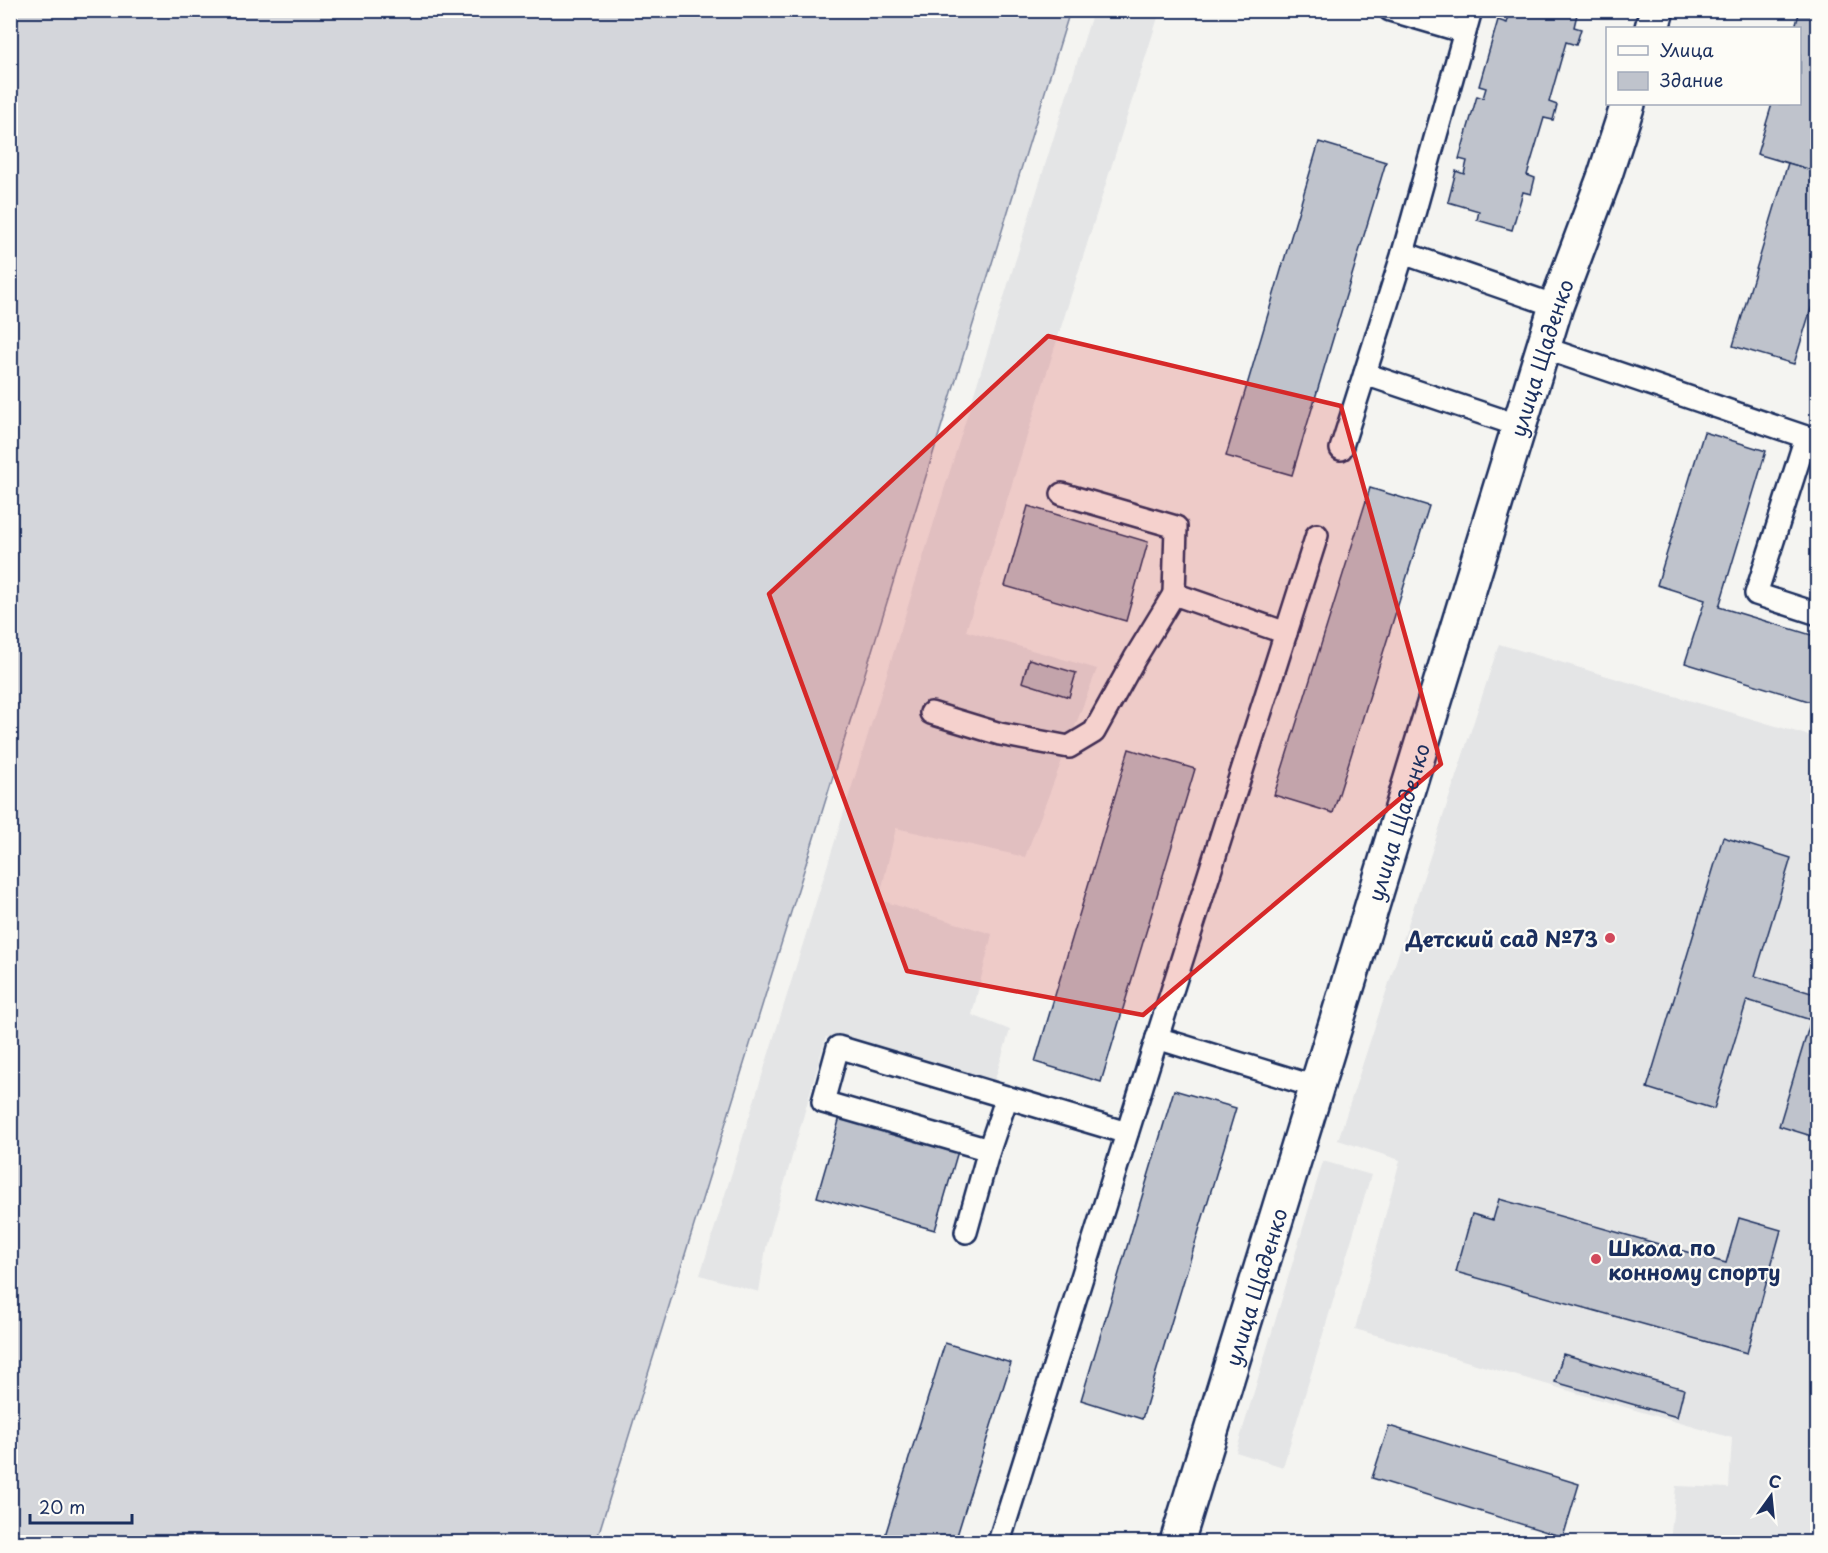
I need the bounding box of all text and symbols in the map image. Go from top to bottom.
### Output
legend [1606,27,1801,105]
text: Улица [1660,36,1714,63]
text: Здание [1660,66,1723,93]
street label: улица Щаденко [1501,274,1581,440]
street label: улица Щаденко [1358,739,1437,905]
place label: Детский сад №73 [1405,922,1598,954]
marker: Детский сад №73 [1603,931,1617,945]
street label: улица Щаденко [1216,1204,1295,1370]
place label: Школа по конному спорту [1608,1231,1780,1287]
marker: Школа по конному спорту [1589,1252,1603,1266]
north arrow [1741,1466,1801,1526]
text: С [1766,1467,1784,1494]
scale bar [30,1487,132,1525]
text: 20 m [39,1493,85,1520]

